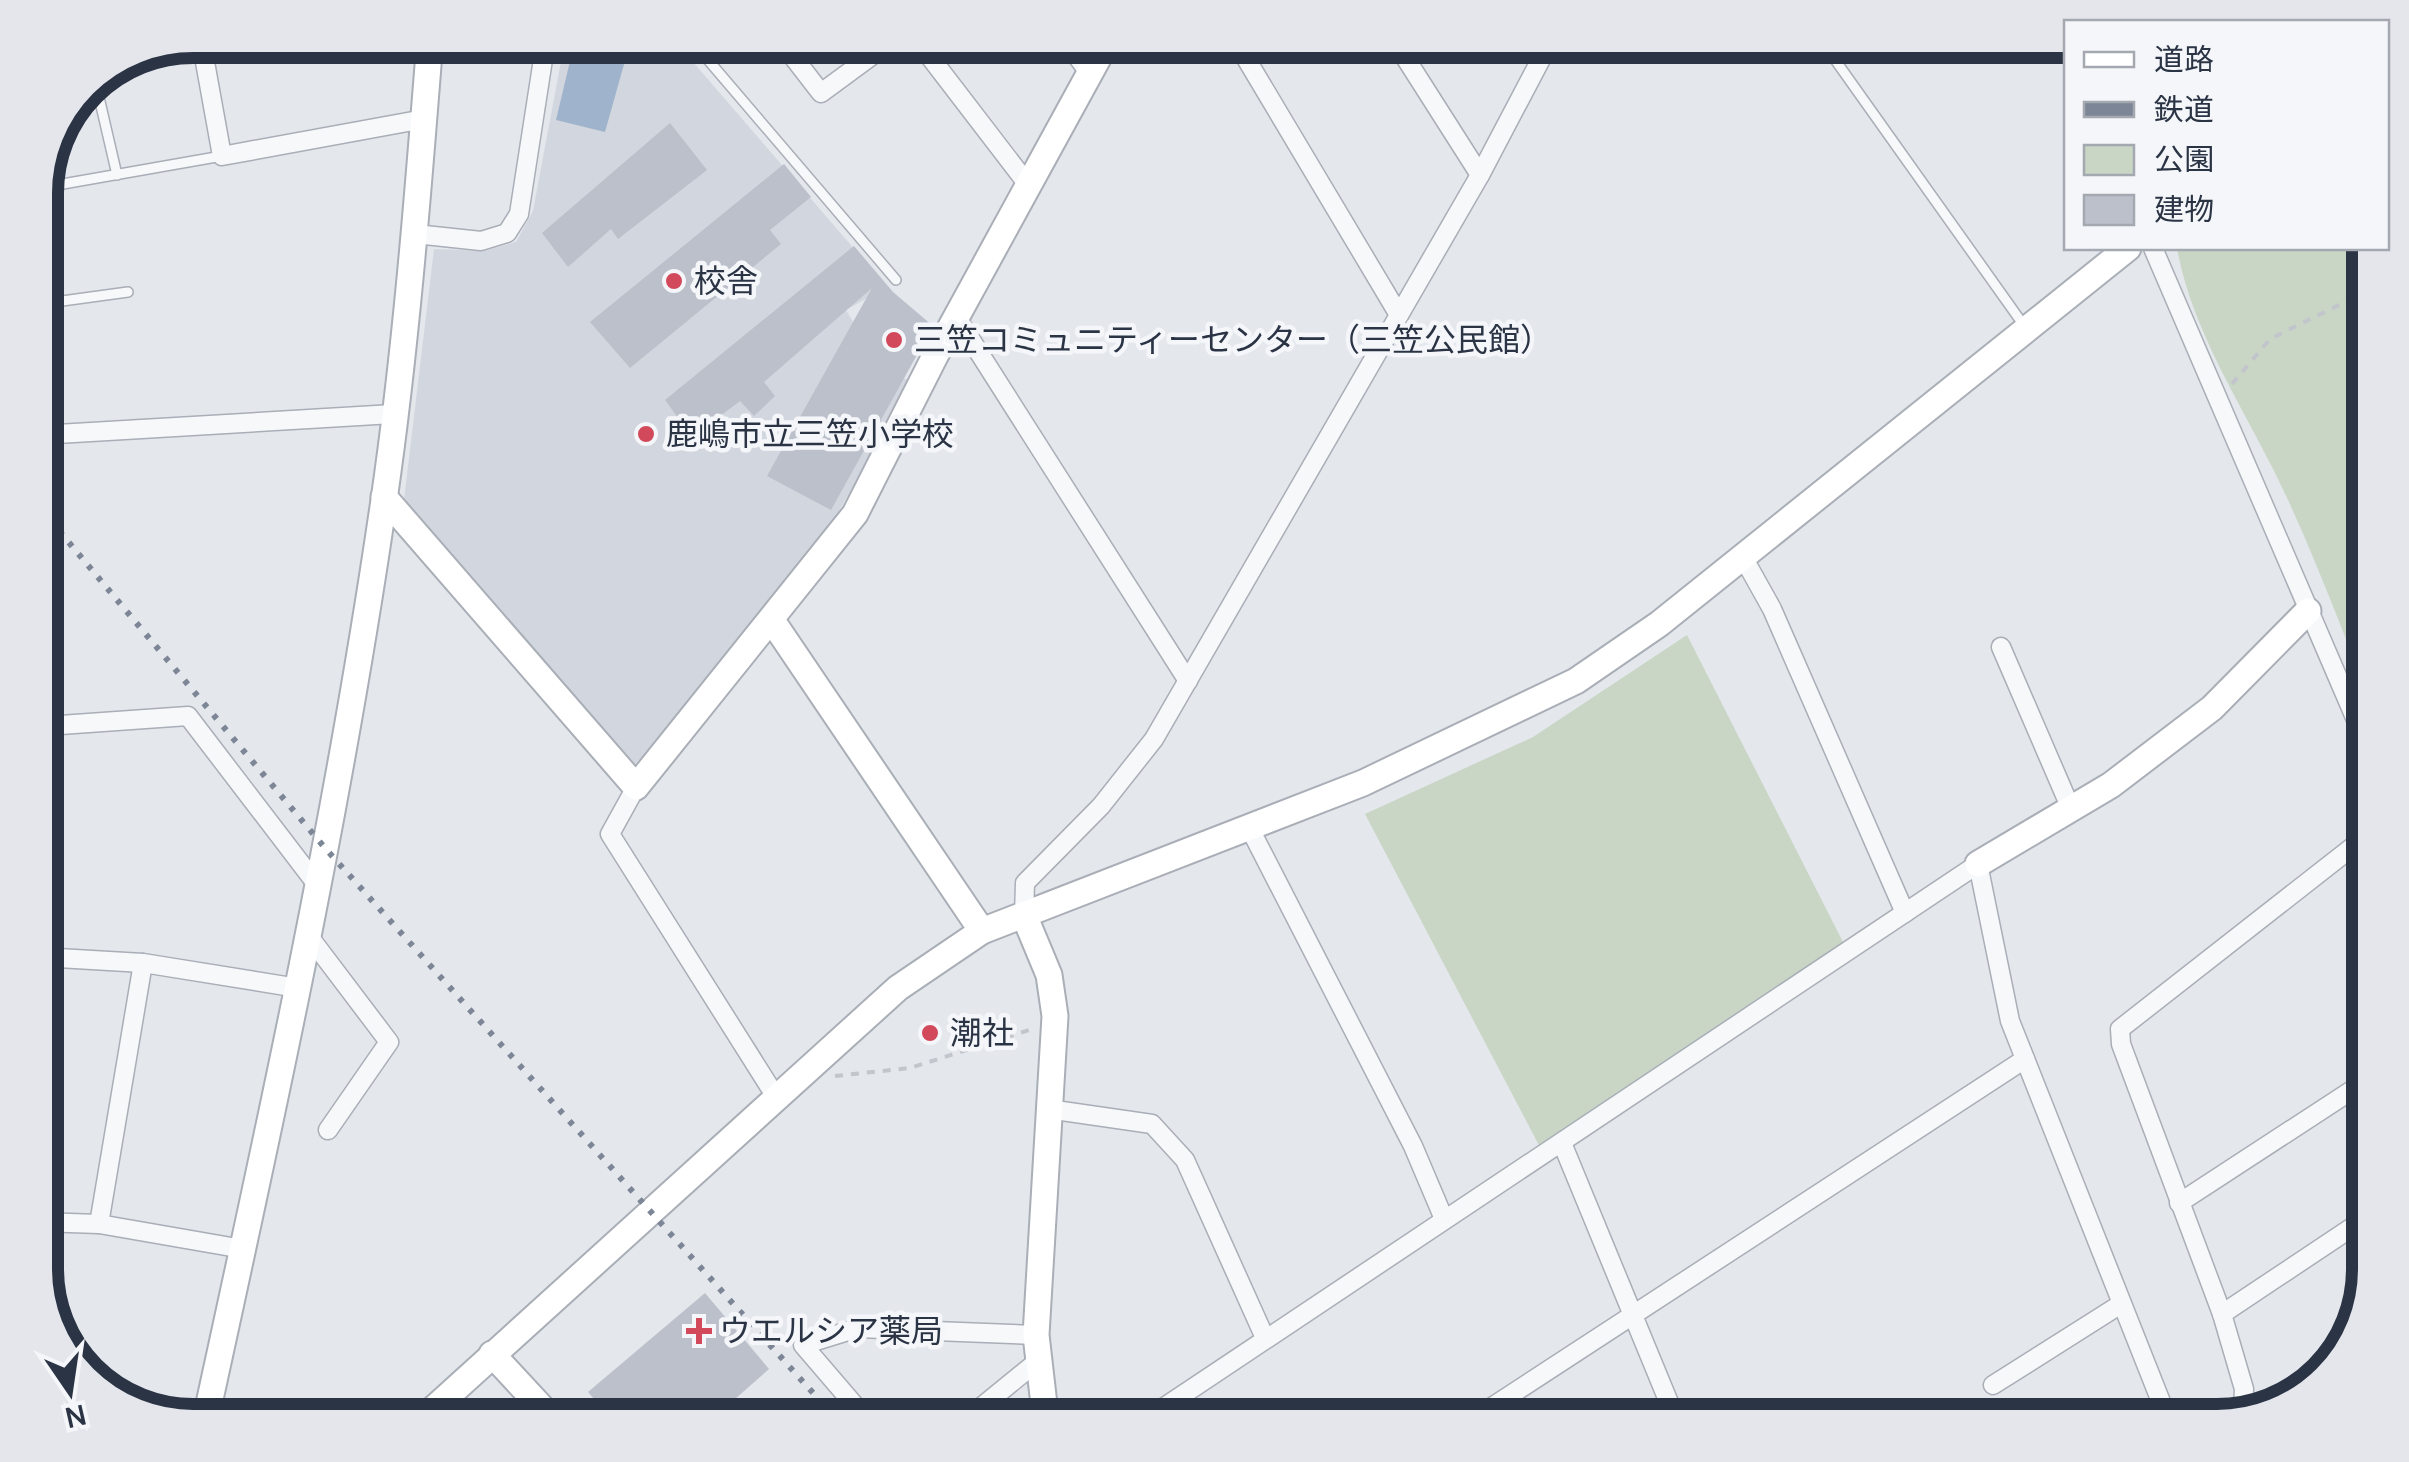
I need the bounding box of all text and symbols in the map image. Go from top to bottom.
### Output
legend [2064,20,2389,250]
text: 道路 [2154,38,2214,79]
text: 鉄道 [2154,88,2214,129]
text: 公園 [2154,138,2214,179]
text: 建物 [2154,188,2214,229]
place label: 校舎 [694,258,758,302]
marker: 校舎 [663,270,685,292]
place label: 三笠コミュニティーセンター（三笠公民館） [914,317,1552,361]
marker: 三笠コミュニティーセンター（三笠公民館） [883,329,905,351]
place label: 鹿嶋市立三笠小学校 [666,411,954,455]
marker: 鹿嶋市立三笠小学校 [635,423,657,445]
place label: 潮社 [950,1010,1014,1054]
marker: 潮社 [919,1022,941,1044]
place label: ウエルシア薬局 [719,1308,943,1352]
marker: ウエルシア薬局 [688,1320,710,1342]
north arrow [20,1342,120,1442]
text: N [62,1397,90,1438]

